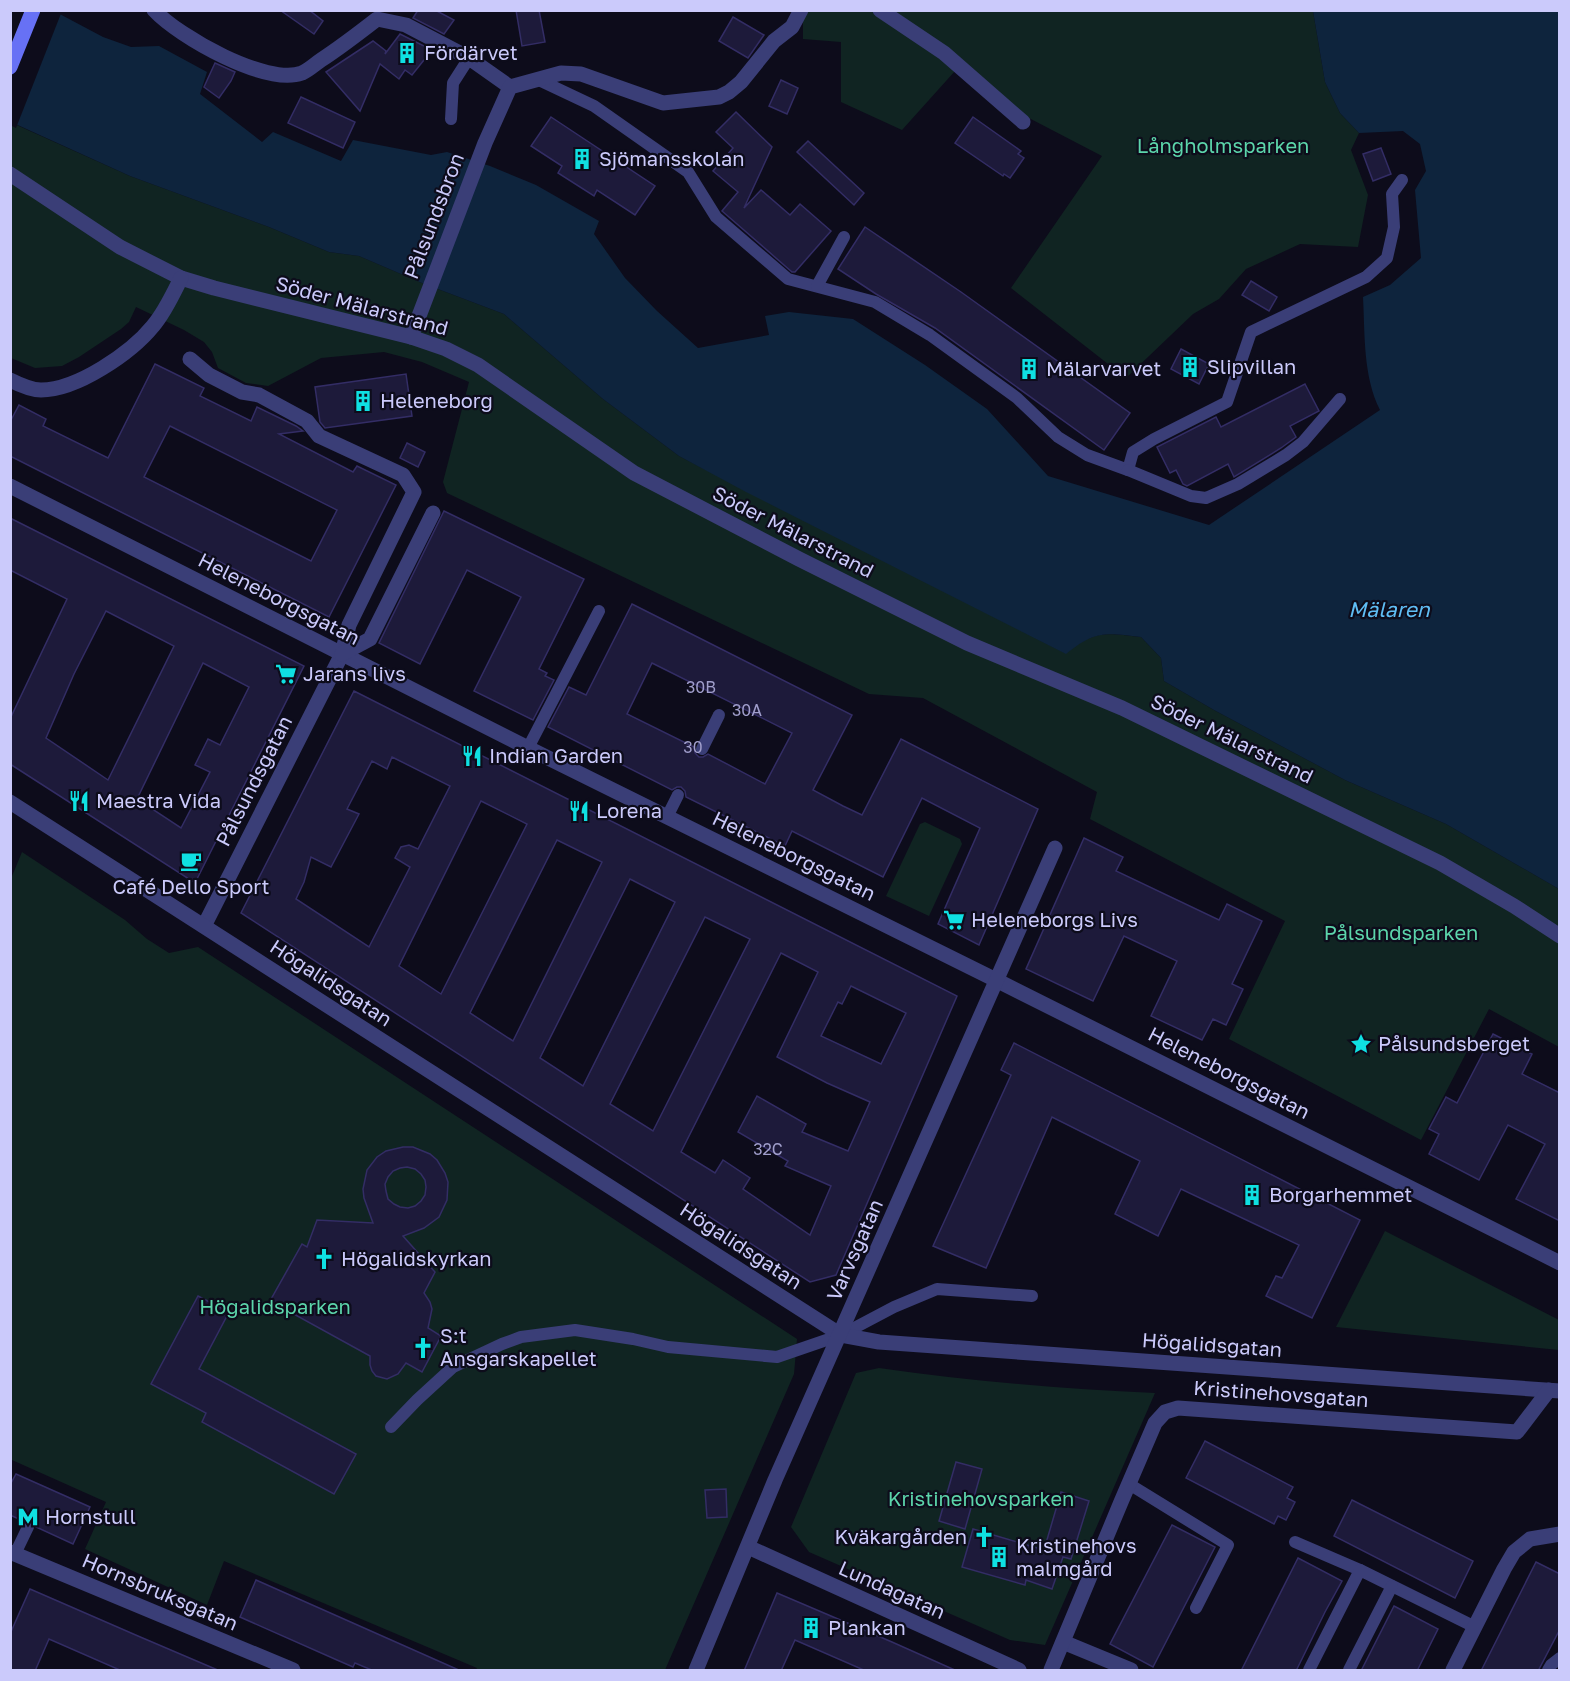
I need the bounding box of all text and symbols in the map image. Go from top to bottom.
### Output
place label: Fördärvet [424,40,518,64]
building icon: Fördärvet [395,41,419,65]
park label: Långholmsparken [1137,133,1309,157]
place label: Sjömansskolan [599,146,745,170]
building icon: Sjömansskolan [570,147,594,171]
street label: Pålsundsbron [398,149,468,282]
street label: Söder Mälarstrand [273,270,451,340]
place label: Slipvillan [1207,354,1296,378]
building icon: Slipvillan [1178,355,1202,379]
place label: Mälarvarvet [1046,356,1161,380]
building icon: Mälarvarvet [1017,357,1041,381]
place label: Heleneborg [380,388,493,412]
building icon: Heleneborg [351,389,375,413]
street label: Söder Mälarstrand [709,480,878,582]
street label: Heleneborgsgatan [195,547,364,649]
water label: Mälaren [1348,596,1431,622]
place label: Jarans livs [303,661,406,685]
supermarket icon: Jarans livs [274,662,298,686]
house number: 30B [686,677,716,697]
street label: Söder Mälarstrand [1147,688,1318,788]
house number: 30A [732,700,762,720]
street label: Pålsundsgatan [210,711,296,850]
house number: 30 [683,737,703,757]
place label: Indian Garden [489,743,623,767]
restaurant icon: Indian Garden [460,744,484,768]
place label: Maestra Vida [96,788,221,812]
restaurant icon: Maestra Vida [67,789,91,813]
place label: Lorena [596,798,662,822]
restaurant icon: Lorena [567,799,591,823]
street label: Heleneborgsgatan [709,805,880,905]
cafe icon: Café Dello Sport [179,849,203,873]
place label: Café Dello Sport [112,874,270,898]
place label: Heleneborgs Livs [971,907,1138,931]
supermarket icon: Heleneborgs Livs [942,908,966,932]
park label: Pålsundsparken [1324,920,1478,944]
street label: Högalidsgatan [266,934,397,1030]
street label: Heleneborgsgatan [1145,1021,1314,1123]
place label: Pålsundsberget [1378,1031,1530,1055]
place icon: Pålsundsberget [1349,1032,1373,1056]
house number: 32C [753,1139,783,1159]
place label: Borgarhemmet [1269,1182,1412,1206]
building icon: Borgarhemmet [1240,1183,1264,1207]
street label: Varvsgatan [821,1195,887,1304]
street label: Högalidsgatan [676,1197,807,1293]
place label: Högalidskyrkan [341,1246,492,1270]
church icon: Högalidskyrkan [312,1247,336,1271]
park label: Högalidsparken [199,1294,351,1318]
place label: S:t Ansgarskapellet [440,1323,597,1370]
street label: Högalidsgatan [1141,1327,1283,1361]
church icon: S:t Ansgarskapellet [411,1336,435,1360]
street label: Kristinehovsgatan [1193,1375,1369,1411]
park label: Kristinehovsparken [888,1486,1074,1510]
place label: Hornstull [45,1504,136,1528]
metro station icon: Hornstull [16,1505,40,1529]
place label: Kväkargården [835,1524,967,1548]
church icon: Kväkargården [972,1525,996,1549]
place label: Kristinehovs malmgård [1016,1533,1137,1580]
building icon: Kristinehovs malmgård [987,1545,1011,1569]
street label: Hornsbruksgatan [79,1547,242,1635]
street label: Lundagatan [835,1555,949,1623]
place label: Plankan [828,1615,906,1639]
building icon: Plankan [799,1616,823,1640]

